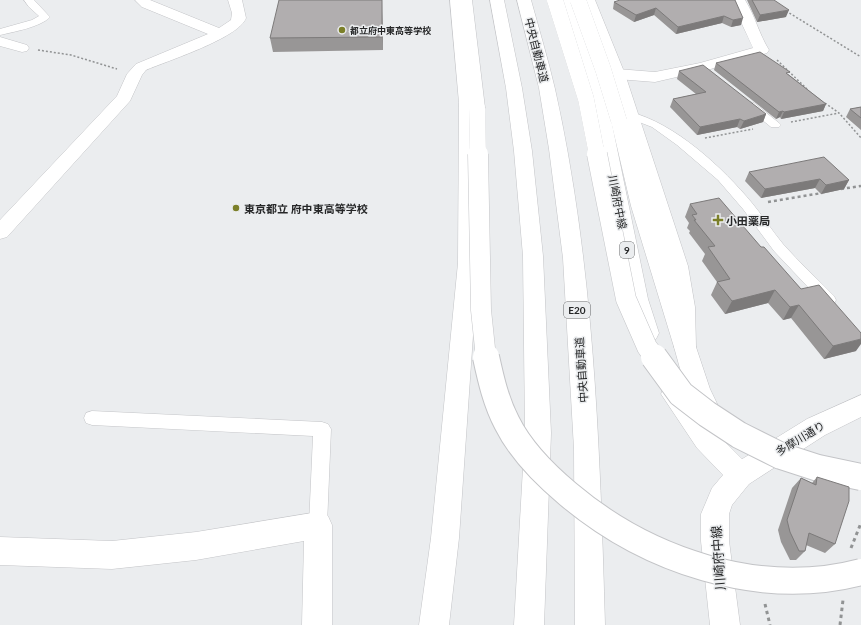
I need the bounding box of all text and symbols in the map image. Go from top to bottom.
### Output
street label: 中央自動車道 [523,16,551,84]
marker: 都立府中東高等学校 [337,25,347,35]
place label: 都立府中東高等学校 [350,25,432,36]
street label: 川崎府中線 [606,174,630,230]
place label: 東京都立 府中東高等学校 [244,202,368,215]
marker: 東京都立 府中東高等学校 [231,203,241,213]
place label: 小田薬局 [726,214,770,227]
marker: 小田薬局 [713,215,723,225]
road number: 9 [620,242,634,258]
road number: E20 [564,302,590,318]
street label: 中央自動車道 [572,337,590,403]
street label: 多摩川通り [773,418,827,458]
street label: 川崎府中線 [708,525,728,591]

